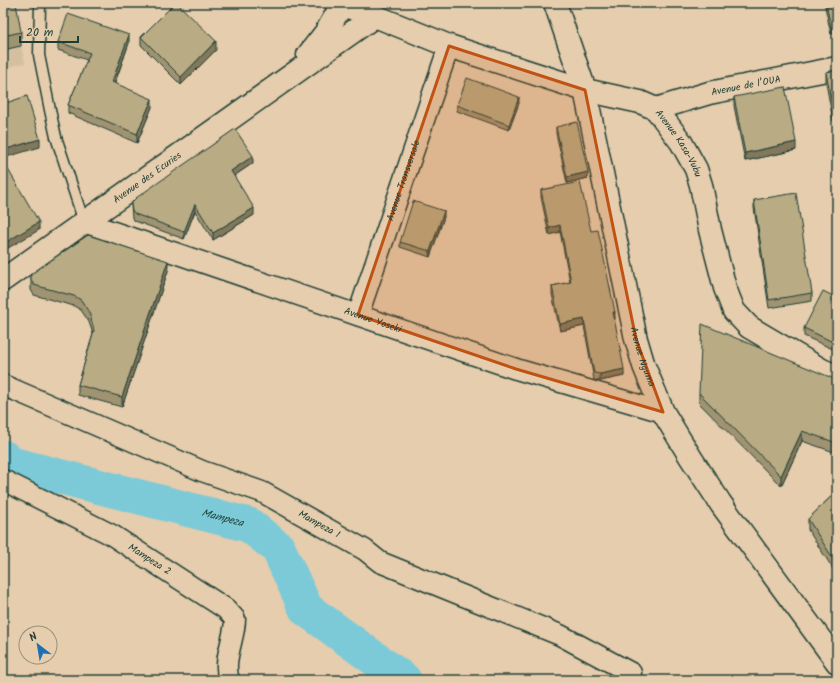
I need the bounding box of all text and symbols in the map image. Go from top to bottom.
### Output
scale bar [20,18,78,44]
text: 20 m [26,23,54,42]
street label: Avenue de l’OUA [710,71,782,100]
street label: Avenue Kasa-Vubu [651,106,706,179]
street label: Avenue Transversale [382,137,425,223]
street label: Avenue des Ecuries [110,147,186,207]
street label: Avenue Yoseki [342,303,404,338]
street label: Avenue Nguma [626,325,660,390]
water label: Mampeza [200,504,246,532]
street label: Mampeza 1 [295,506,343,542]
street label: Mampeza 2 [125,539,175,580]
north arrow [18,625,58,665]
text: N [26,628,41,647]

